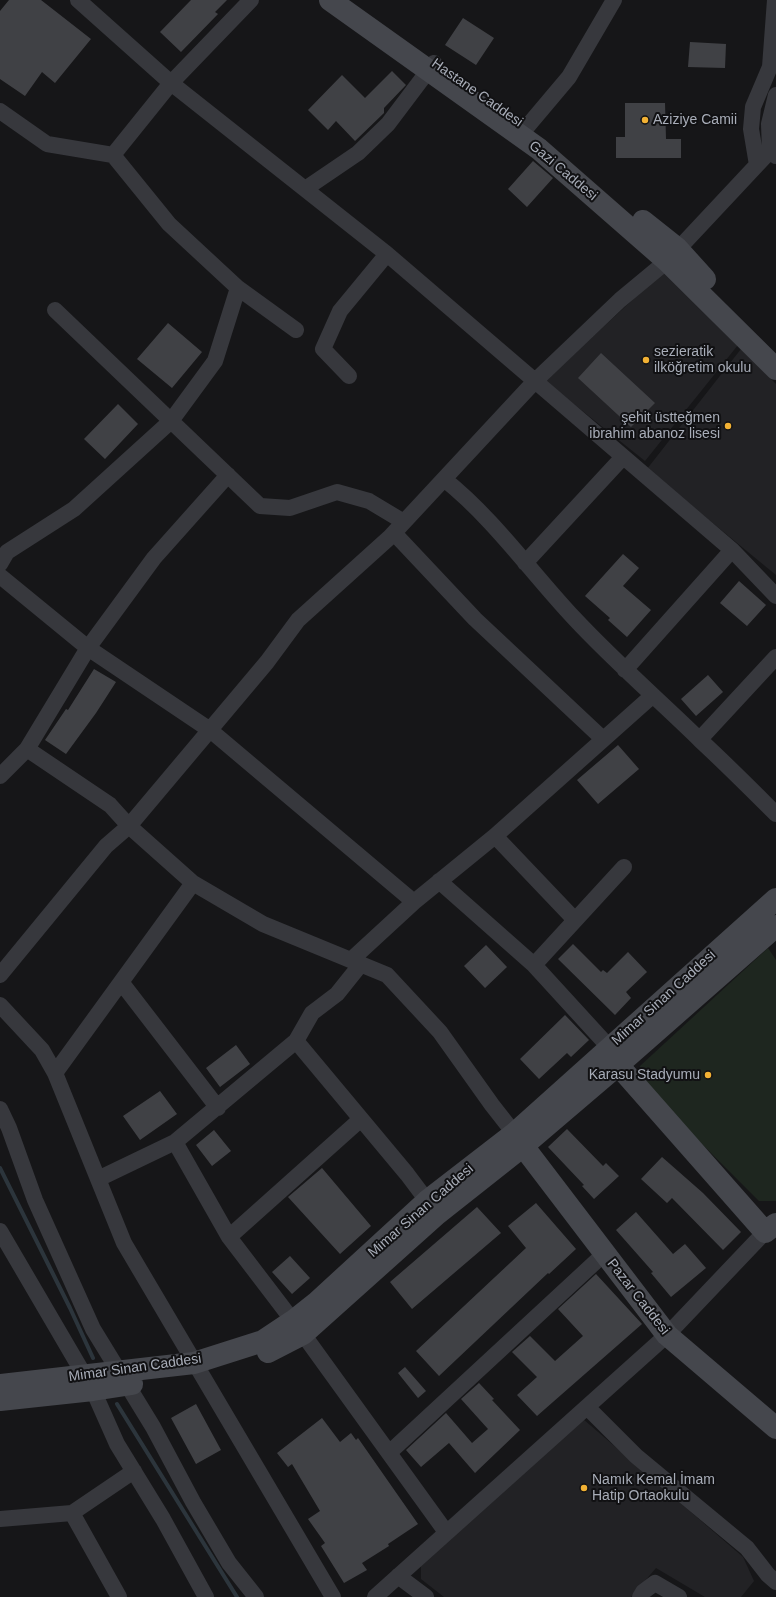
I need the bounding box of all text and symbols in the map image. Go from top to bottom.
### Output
street label: Hastane Caddesi [428,55,526,131]
place label: Aziziye Camii [653,112,737,128]
marker: Aziziye Camii [640,115,650,125]
street label: Gazi Caddesi [525,138,601,204]
place label: sezieratik ilköğretim okulu [654,344,751,376]
marker: sezieratik ilköğretim okulu [641,355,651,365]
place label: şehit üstteğmen ibrahim abanoz lisesi [589,410,720,442]
marker: şehit üstteğmen ibrahim abanoz lisesi [723,421,733,431]
street label: Mimar Sinan Caddesi [609,947,719,1049]
place label: Karasu Stadyumu [589,1067,700,1083]
marker: Karasu Stadyumu [703,1070,713,1080]
street label: Mimar Sinan Caddesi [365,1161,477,1261]
street label: Pazar Caddesi [603,1256,673,1338]
street label: Mimar Sinan Caddesi [68,1350,202,1386]
place label: Namık Kemal İmam Hatip Ortaokulu [592,1472,715,1504]
marker: Namık Kemal İmam Hatip Ortaokulu [579,1483,589,1493]

